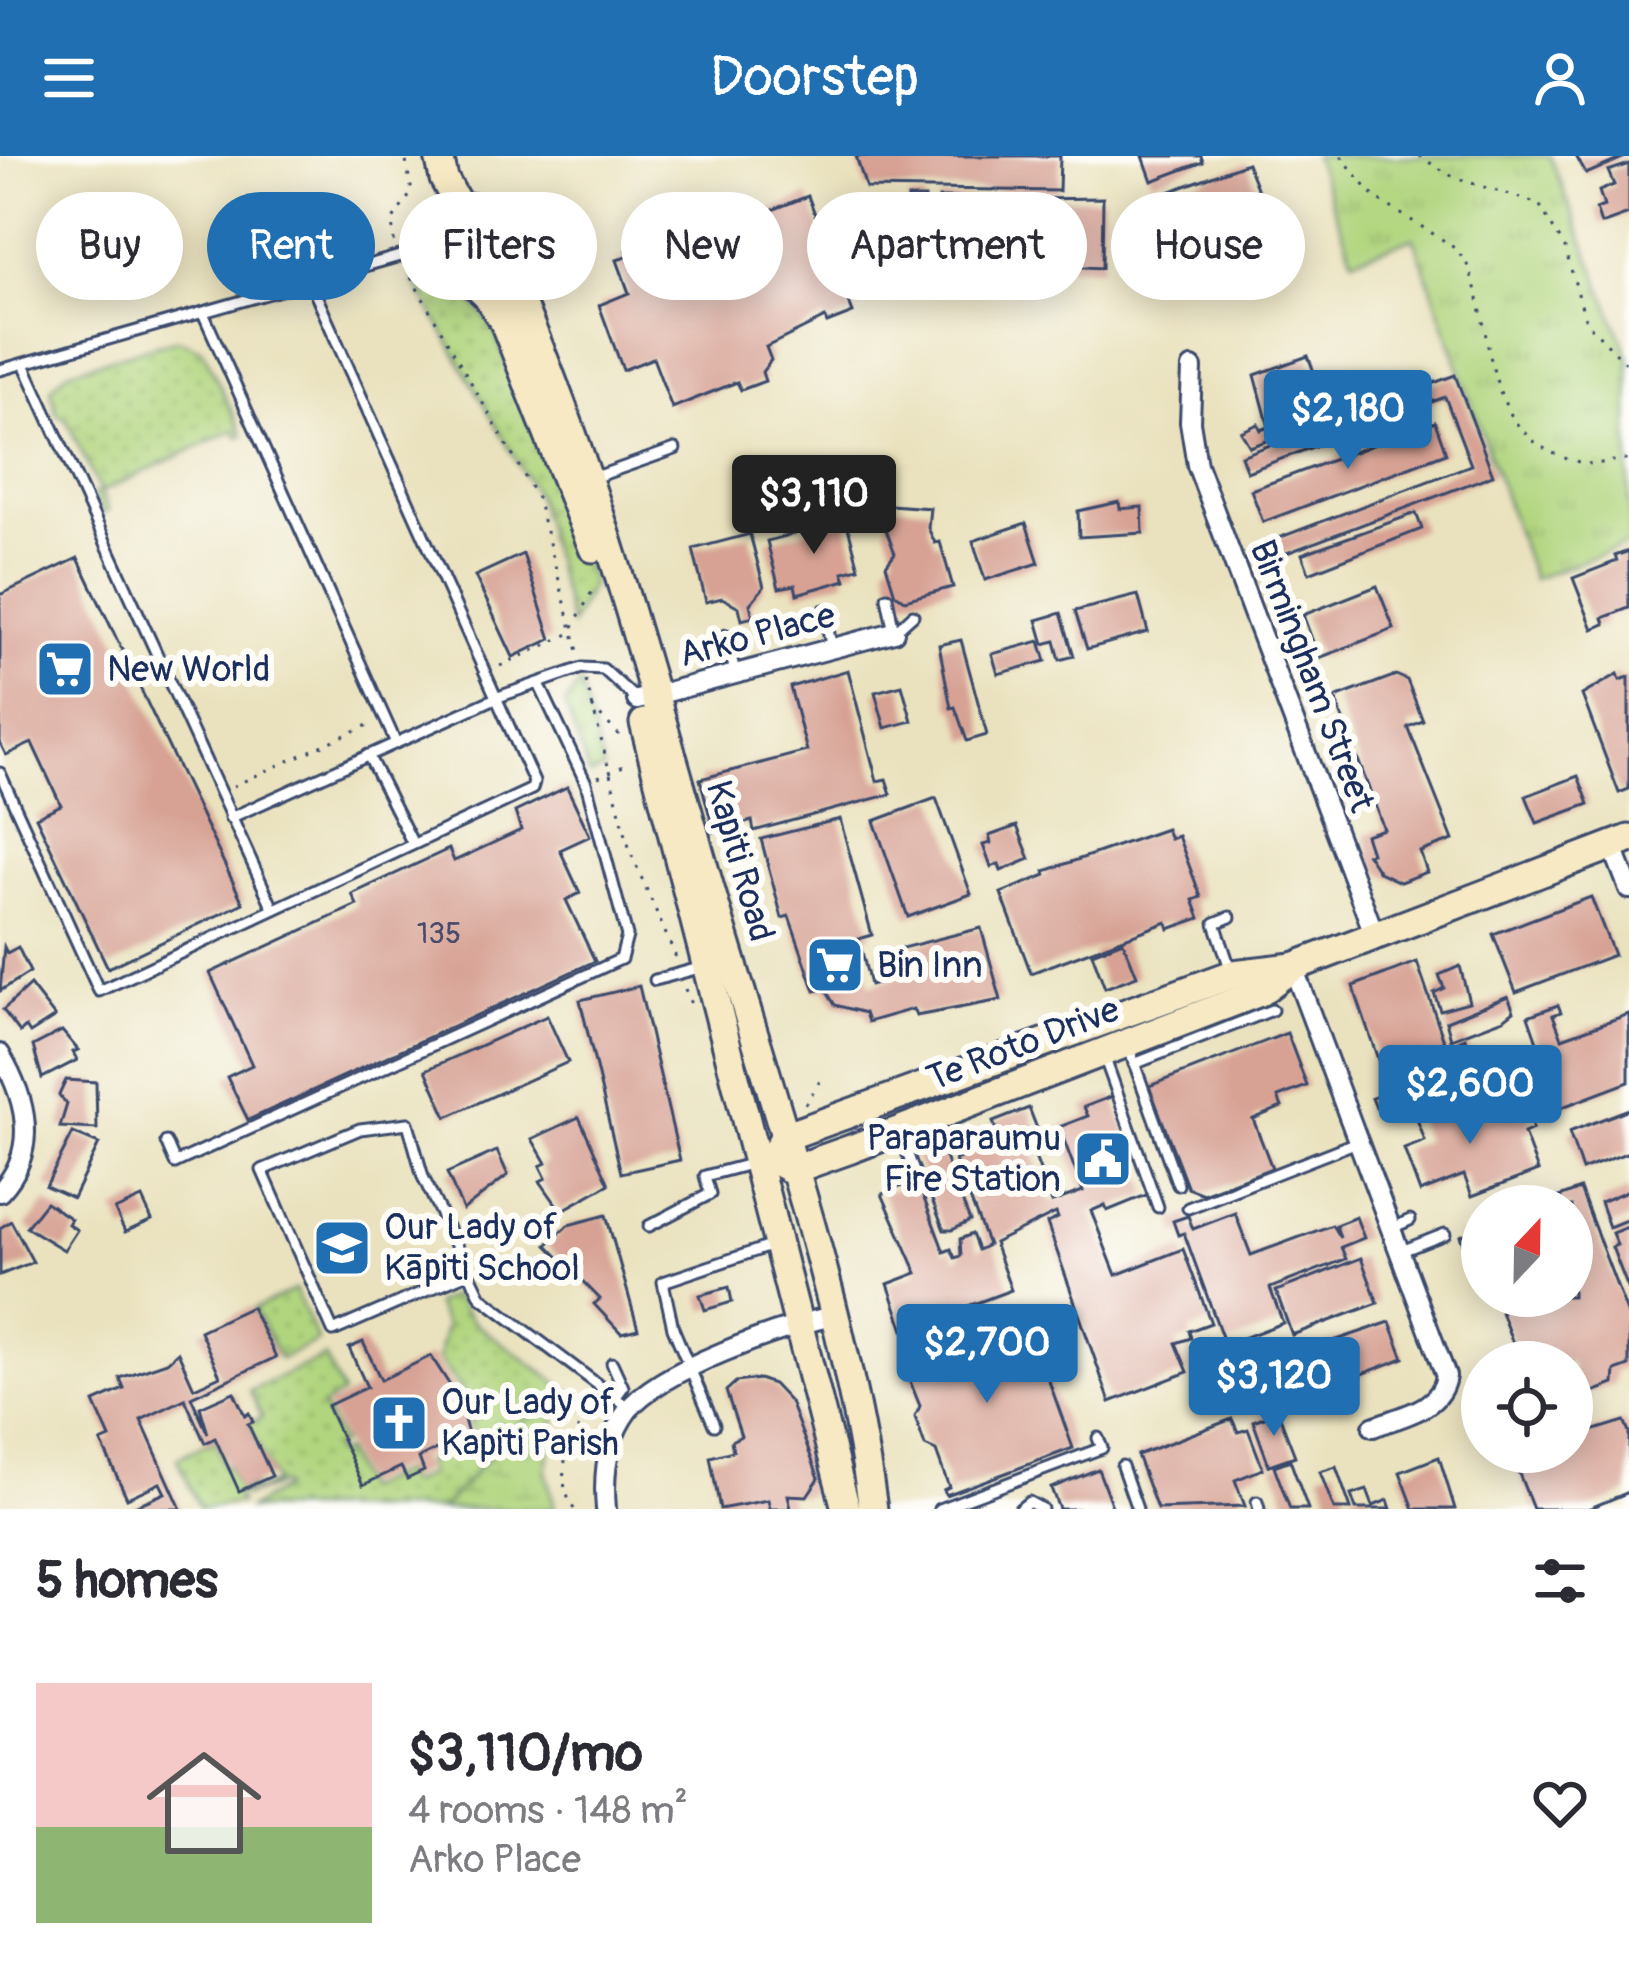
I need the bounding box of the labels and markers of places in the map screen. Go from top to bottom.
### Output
pin: $2,180 [1250,370,1446,472]
pin: $3,110 [716,455,912,557]
supermarket icon: New World [34,638,96,700]
place label: New World [107,647,270,692]
supermarket icon: Bin Inn [804,934,866,996]
place label: Bin Inn [877,943,983,988]
pin: $2,600 [1372,1045,1568,1147]
place label: Paraparaumu Fire Station [867,1116,1061,1202]
public building icon: Paraparaumu Fire Station [1072,1128,1134,1190]
place label: Our Lady of Kāpiti School [384,1205,580,1291]
school or university icon: Our Lady of Kāpiti School [311,1217,373,1279]
pin: $2,700 [889,1304,1085,1406]
pin: $3,120 [1176,1337,1372,1439]
place label: Our Lady of Kapiti Parish [441,1380,619,1466]
church icon: Our Lady of Kapiti Parish [368,1392,430,1454]

